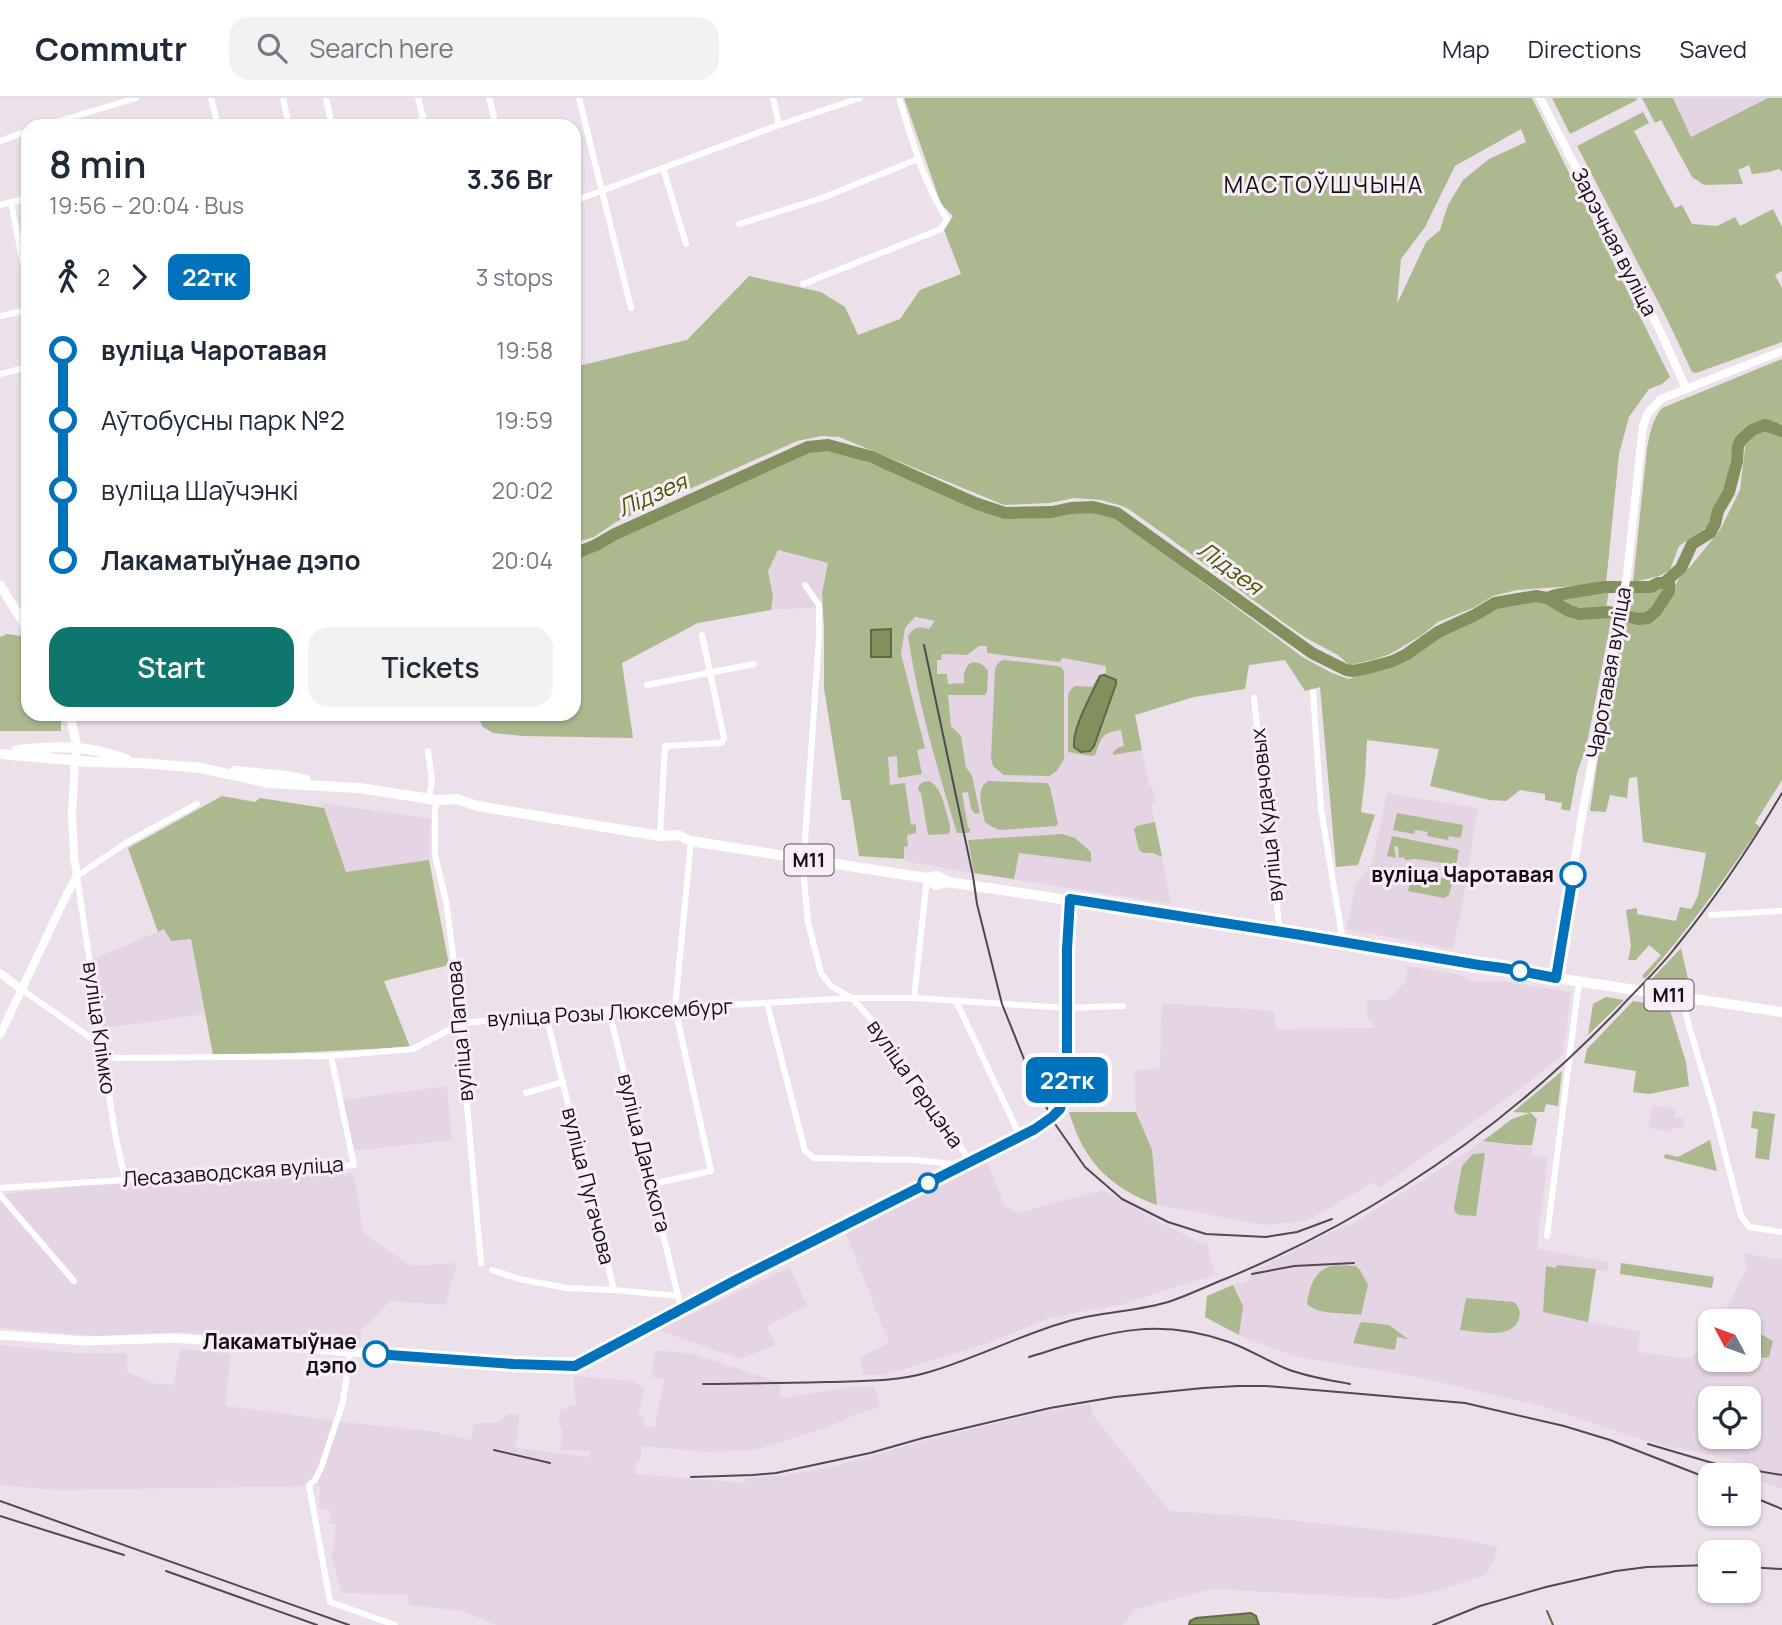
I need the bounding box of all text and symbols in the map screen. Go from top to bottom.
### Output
search box [229,17,719,80]
text: Commutr [35,26,187,71]
icon: search [253,29,291,67]
text: Search here [309,30,454,66]
text: Map [1442,32,1490,65]
text: Directions [1528,32,1641,65]
text: Saved [1679,32,1747,65]
text: 8 min [49,137,146,189]
text: 3.36 Br [467,161,553,197]
street label: Зарэчная вуліца [1565,163,1664,321]
district label: МАСТОЎШЧЫНА [1224,168,1424,200]
text: 19:56 – 20:04 · Bus [49,189,244,221]
icon: walk [49,258,87,296]
icon: forward [120,258,158,296]
text: 22тк [182,260,236,293]
text: 2 [97,261,110,293]
text: 3 stops [476,261,553,293]
text: вуліца Чаротавая [101,332,327,368]
text: 19:58 [496,334,553,366]
text: Аўтобусны парк №2 [101,402,345,438]
text: 19:59 [495,404,553,436]
water label: Лідзея [612,464,693,524]
text: вуліца Шаўчэнкі [101,472,299,508]
text: 20:02 [492,474,553,506]
water label: Лідзея [1192,533,1271,603]
text: Лакаматыўнае дэпо [101,542,360,578]
text: 20:04 [491,544,553,576]
street label: Чаротавая вуліца [1579,585,1637,761]
button: Start [49,627,294,707]
button: Tickets [308,627,553,707]
street label: вуліца Кудачовых [1243,727,1289,903]
road number: М11 [784,845,834,876]
place label: вуліца Чаротавая [1371,860,1554,888]
marker: вуліца Чаротавая [1560,862,1586,888]
street label: вуліца Клімко [77,960,123,1096]
street label: вуліца Папова [439,960,479,1103]
unlabelled marker [1510,961,1530,981]
road number: М11 [1644,980,1694,1010]
street label: вуліца Розы Люксембург [486,992,734,1032]
street label: вуліца Герцэна [861,1014,971,1153]
line badge: 22тк [1018,1057,1116,1103]
text: 22тк [1040,1063,1094,1096]
street label: вуліца Данскога [612,1071,678,1235]
street label: вуліца Пугачова [556,1104,622,1267]
street label: Лесазаводская вуліца [121,1149,345,1193]
unlabelled marker [918,1173,938,1193]
north arrow [1698,1309,1760,1372]
map controls [1698,1309,1761,1603]
place label: Лакаматыўнае дэпо [203,1327,357,1379]
marker: Лакаматыўнае дэпо [363,1341,389,1367]
button: locate [1698,1386,1761,1449]
button: + [1698,1463,1761,1526]
button: − [1698,1540,1761,1603]

